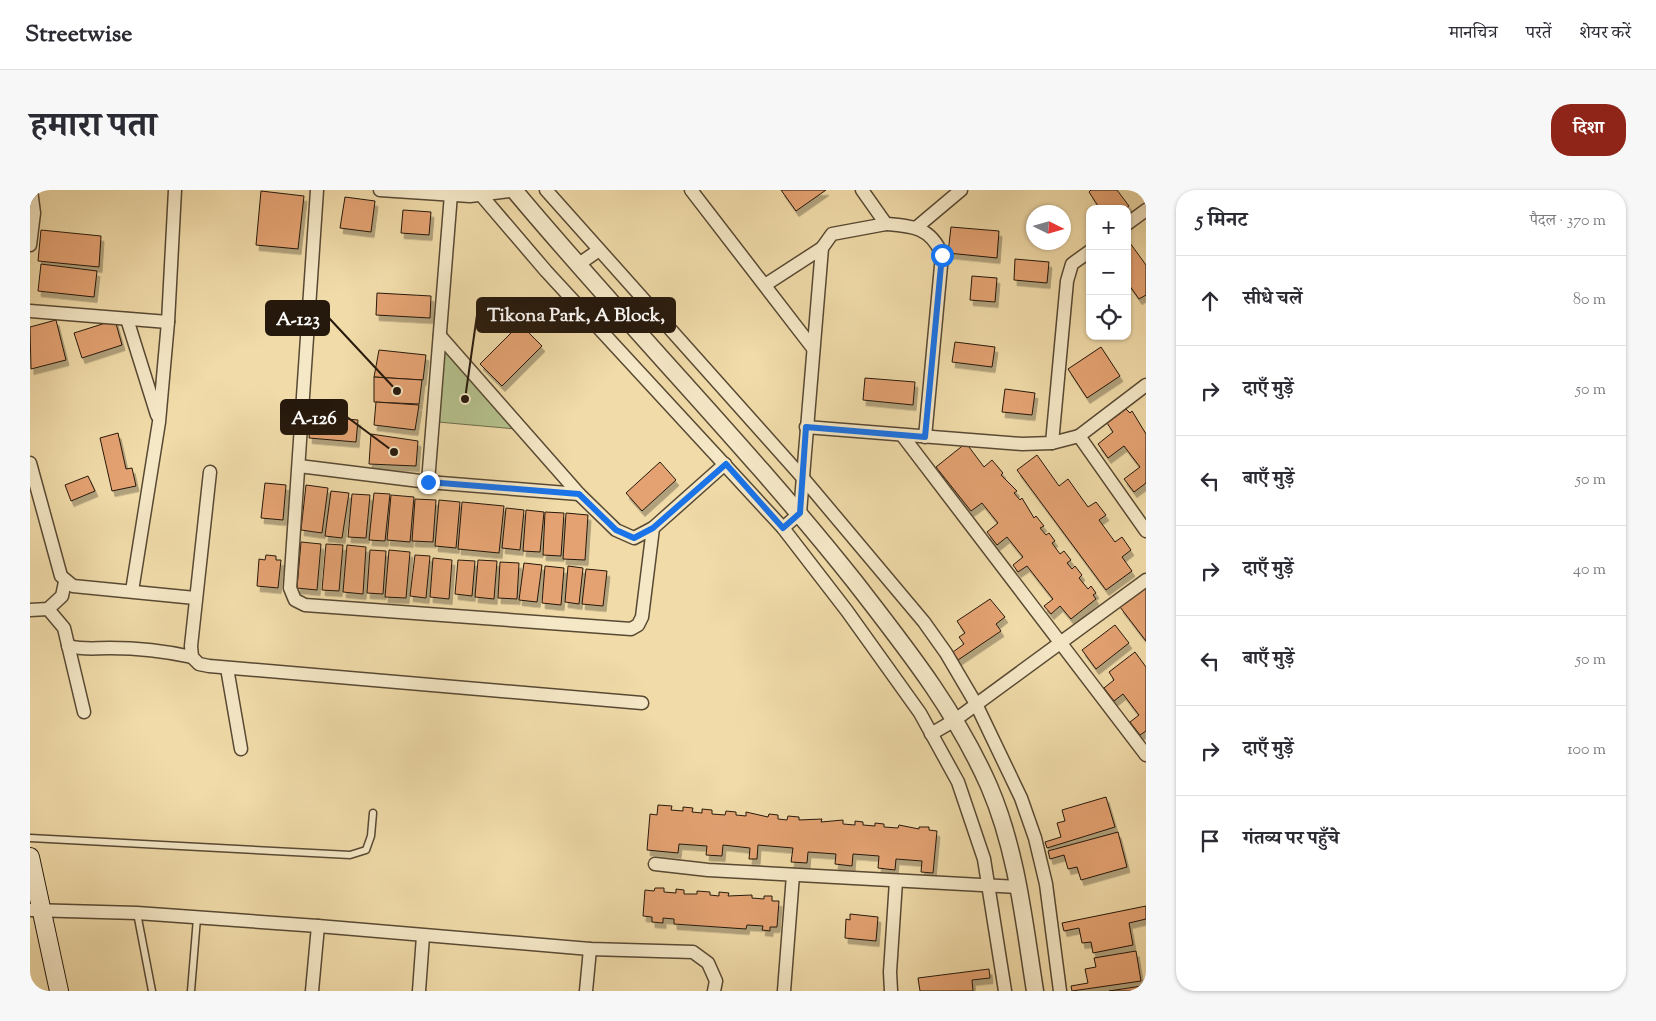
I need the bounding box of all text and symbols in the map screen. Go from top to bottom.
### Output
text: Streetwise [25,18,132,52]
text: मानचित्र [1449,21,1498,47]
text: परतें [1526,21,1551,47]
text: शेयर करें [1579,21,1631,47]
text: हमारा पता [30,102,157,153]
button: दिशा [1551,104,1626,156]
north arrow [1026,205,1071,250]
map controls [1086,205,1131,340]
button: + [1086,205,1131,250]
text: 5 मिनट [1196,206,1247,236]
text: पैदल · 370 m [1530,210,1606,233]
route start [931,244,954,267]
button: − [1086,250,1131,295]
text: सीधे चलें [1243,286,1302,313]
icon: ahead [1196,287,1224,315]
text: 80 m [1573,289,1606,312]
button: locate [1086,295,1131,340]
callout: Tikona Park, A Block, [477,298,675,332]
callout: A-123 [266,301,329,335]
text: Tikona Park, A Block, [487,303,665,330]
text: A-123 [276,307,320,334]
text: दाएँ मुड़ें [1243,376,1294,403]
icon: right [1196,377,1224,405]
text: 50 m [1575,379,1606,402]
callout: A-126 [281,400,347,434]
text: A-126 [291,406,337,433]
text: बाएँ मुड़ें [1243,466,1294,493]
icon: left [1196,467,1224,495]
text: 50 m [1575,469,1606,492]
route end [417,471,440,494]
text: दाएँ मुड़ें [1243,556,1294,583]
icon: right [1196,557,1224,585]
text: 40 m [1573,559,1606,582]
text: बाएँ मुड़ें [1243,646,1294,673]
icon: left [1196,647,1224,675]
text: 50 m [1575,649,1606,672]
text: दाएँ मुड़ें [1243,736,1294,763]
icon: right [1196,737,1224,765]
text: 100 m [1567,739,1606,762]
text: गंतव्य पर पहुँचे [1243,826,1339,853]
icon: arrive [1196,827,1224,855]

